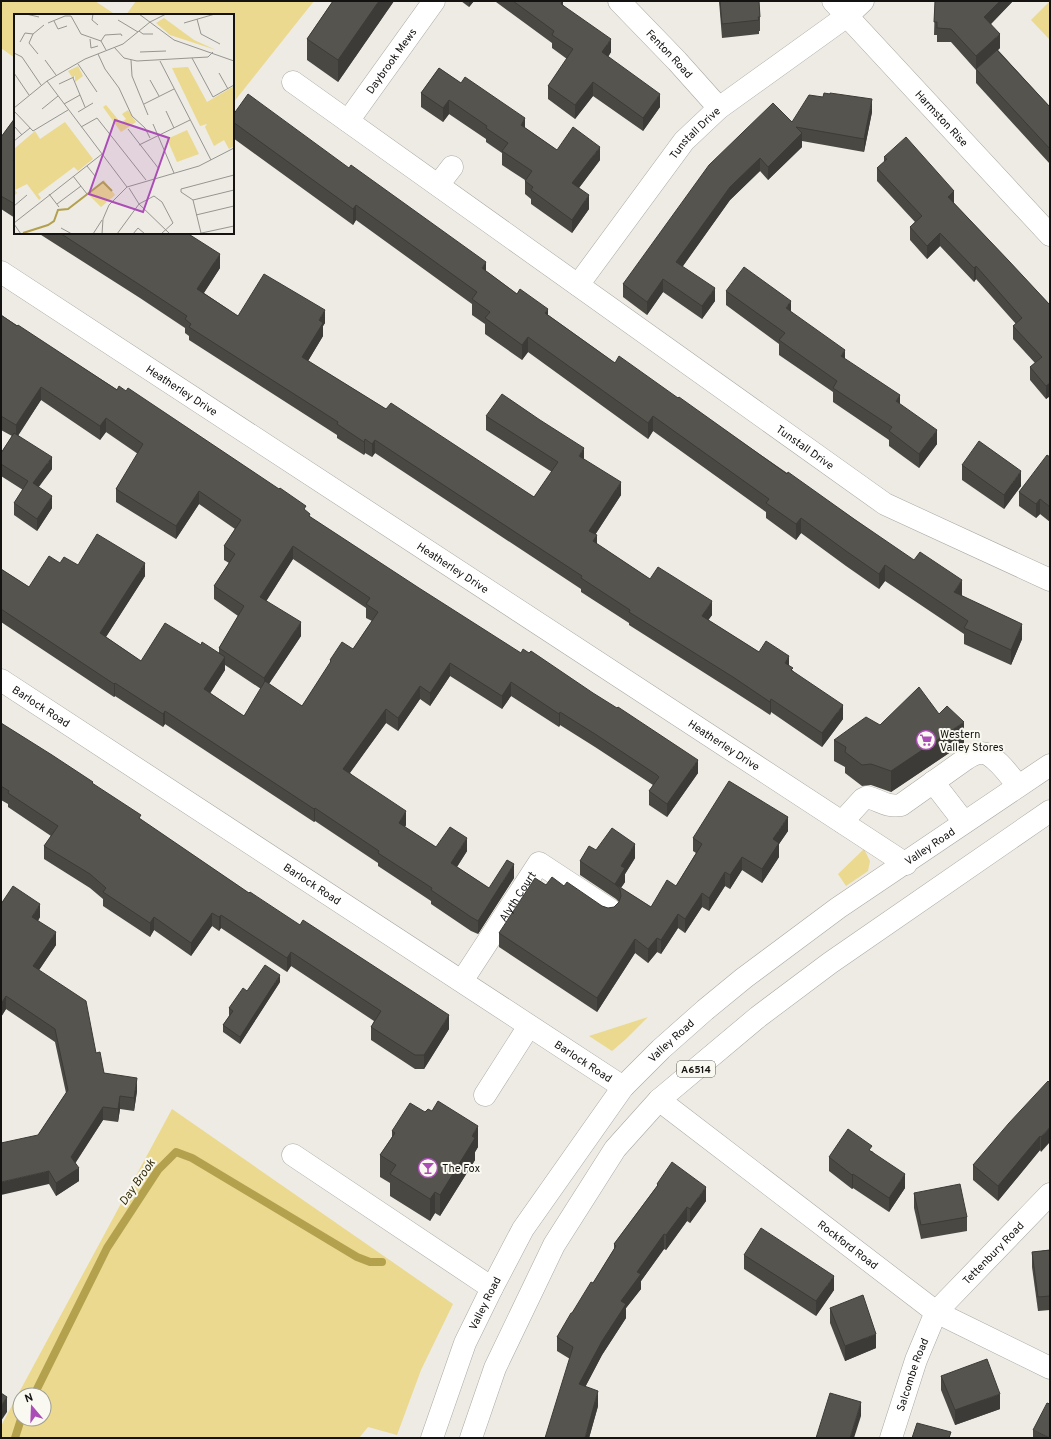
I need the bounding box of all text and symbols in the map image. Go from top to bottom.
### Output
inset map [14,14,234,234]
street label: Daybrook Mews [364,26,420,97]
street label: Fenton Road [643,27,695,82]
street label: Harmston Rise [911,88,971,150]
street label: Tunstall Drive [667,104,724,162]
street label: Heatherley Drive [143,363,220,420]
street label: Tunstall Drive [773,423,836,473]
street label: Heatherley Drive [414,540,491,597]
street label: Barlock Road [9,683,72,731]
street label: Heatherley Drive [685,717,762,774]
place label: Western Valley Stores [940,728,1004,755]
supermarket icon: Western Valley Stores [915,729,937,751]
street label: Valley Road [903,825,958,869]
street label: Barlock Road [280,861,343,908]
street label: Alyth Court [497,869,540,925]
street label: Valley Road [646,1017,698,1066]
street label: Barlock Road [551,1038,614,1086]
road number: A6514 [677,1061,715,1077]
water label: Day Brook [116,1155,160,1209]
bar icon: The Fox [417,1157,439,1179]
place label: The Fox [442,1162,480,1176]
street label: Rockford Road [814,1218,880,1273]
street label: Tettenbury Road [960,1219,1027,1288]
street label: Valley Road [467,1275,505,1332]
street label: Salcombe Road [894,1336,932,1413]
north arrow [12,1387,52,1427]
text: N [23,1391,35,1406]

